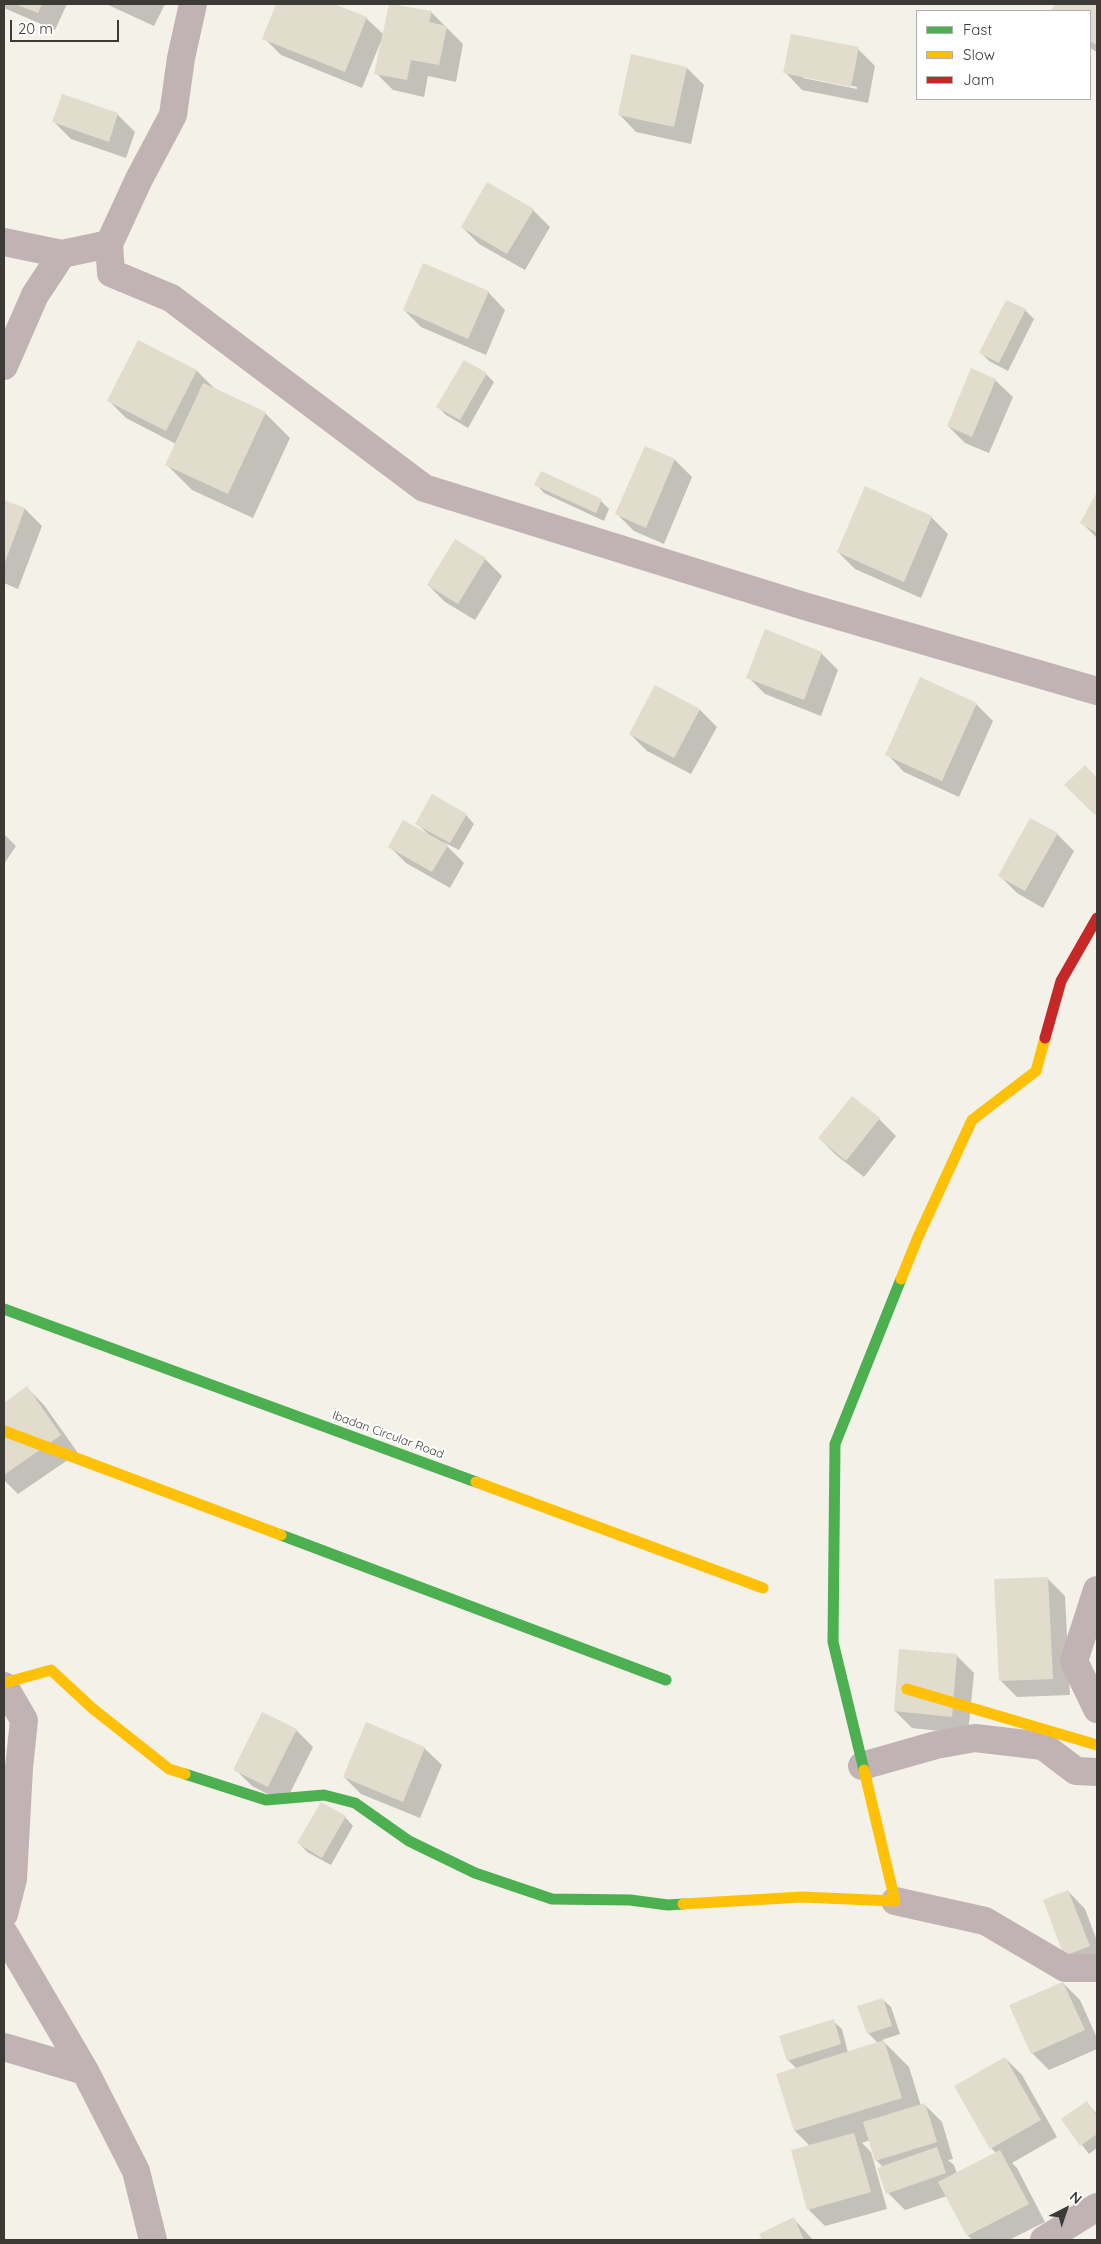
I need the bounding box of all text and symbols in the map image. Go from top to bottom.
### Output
scale bar [12,10,121,42]
legend [916,10,1091,100]
text: 20 m [18,19,53,38]
text: Fast [963,20,992,39]
text: Slow [963,45,995,64]
text: Jam [963,70,994,89]
street label: Ibadan Circular Road [330,1408,446,1462]
north arrow [1041,2184,1091,2234]
text: N [1066,2188,1086,2208]

